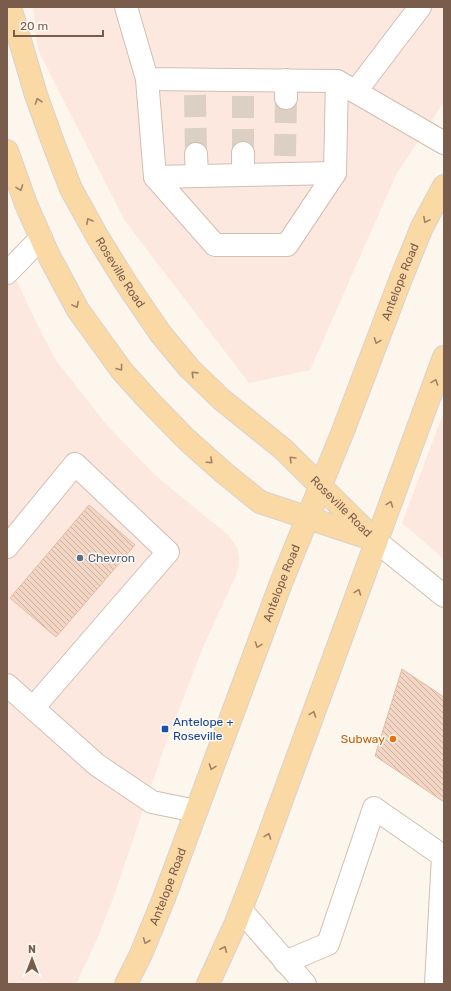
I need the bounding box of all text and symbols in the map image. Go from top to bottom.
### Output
scale bar [14,12,103,38]
text: 20 m [20,19,48,33]
one-way arrow [35,98,43,105]
one-way arrow [16,184,24,191]
one-way arrow [423,216,430,224]
one-way arrow [86,218,94,225]
street label: Roseville Road [93,235,148,310]
street label: Antelope Road [379,241,422,322]
one-way arrow [71,301,78,308]
one-way arrow [374,337,382,344]
one-way arrow [115,364,123,371]
one-way arrow [191,371,199,378]
one-way arrow [430,379,438,386]
one-way arrow [206,456,213,463]
one-way arrow [289,456,297,464]
street label: Roseville Road [308,473,375,540]
one-way arrow [385,501,393,508]
street label: Antelope Road [260,543,303,624]
place label: Chevron [88,551,135,565]
marker: Chevron [75,553,85,563]
one-way arrow [353,589,361,596]
one-way arrow [254,641,262,648]
one-way arrow [309,711,317,718]
place label: Antelope + Roseville [173,715,234,743]
marker: Antelope + Roseville [160,724,170,734]
place label: Subway [341,732,385,746]
marker: Subway [388,734,398,744]
one-way arrow [208,763,217,770]
one-way arrow [264,833,272,840]
street label: Antelope Road [147,846,189,927]
one-way arrow [143,937,151,944]
north arrow [12,939,52,979]
text: N [28,943,36,956]
one-way arrow [219,945,227,953]

